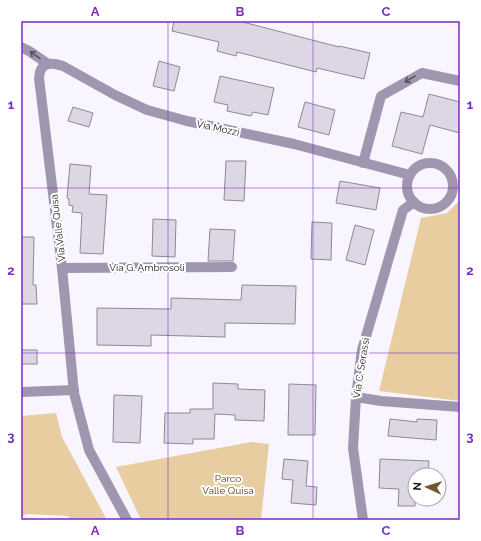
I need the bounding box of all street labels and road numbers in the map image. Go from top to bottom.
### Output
street label: Via Mozzi [196,118,240,138]
street label: Via Valle Quisa [48,194,68,262]
street label: Via G. Ambrosoli [109,262,185,273]
street label: Via C. Serassi [351,337,371,399]

